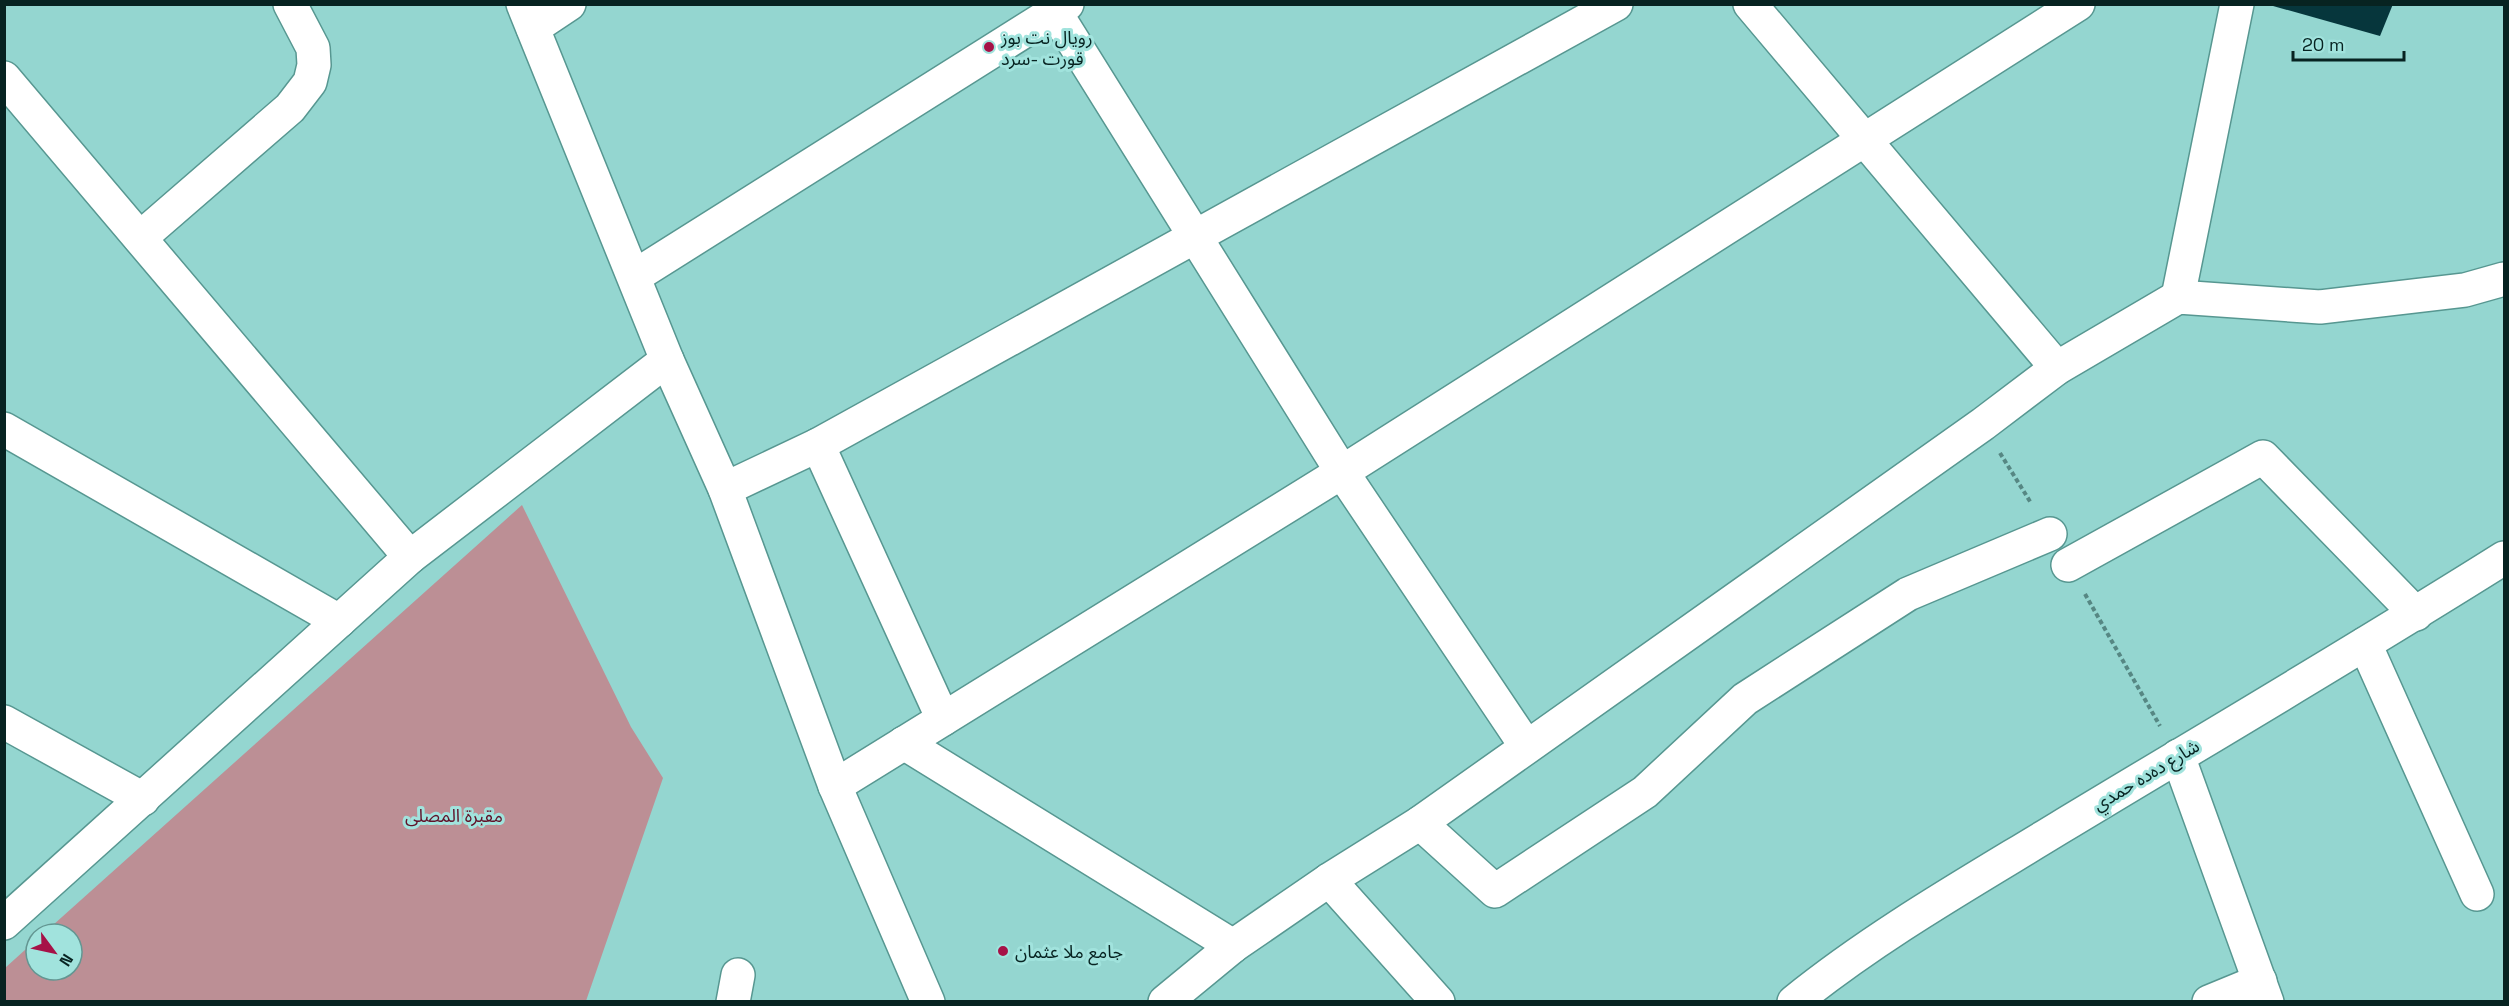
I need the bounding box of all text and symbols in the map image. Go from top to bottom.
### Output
scale bar [2293,24,2404,62]
place label: رويال نت بوز قورت -سرد [1000,26,1093,70]
text: 20 m [2302,33,2345,56]
marker: رويال نت بوز قورت -سرد [982,40,996,54]
street label: شارع دەدە حمدي [2088,734,2205,818]
park label: مقبرة المصلى [405,804,503,827]
north arrow [24,922,84,982]
place label: جامع ملا عثمان [1015,940,1123,966]
marker: جامع ملا عثمان [996,944,1010,958]
text: N [54,950,78,970]

